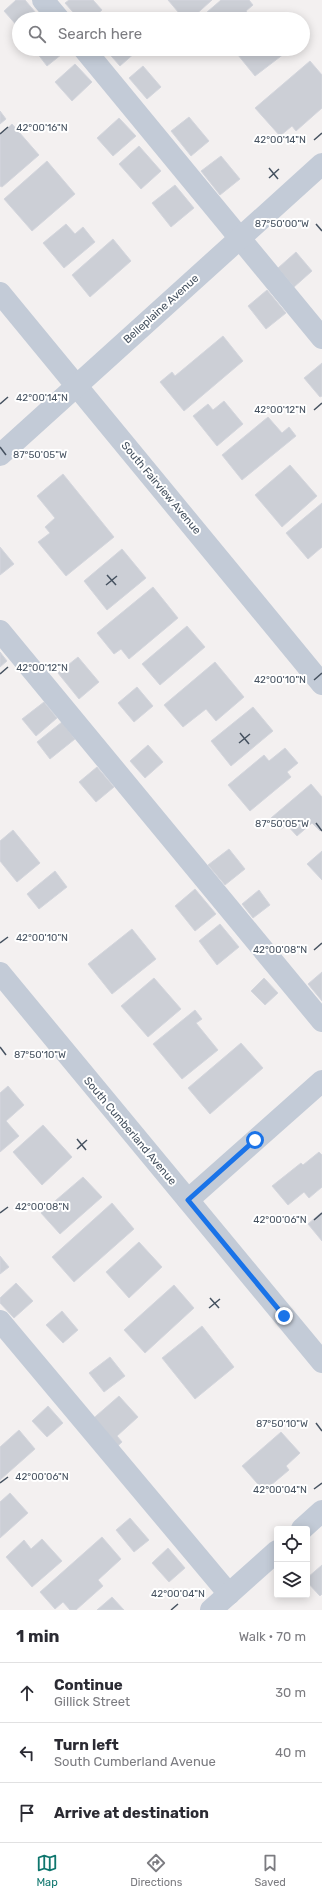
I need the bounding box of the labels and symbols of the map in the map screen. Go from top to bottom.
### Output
text: 42°00'16"N [16,122,68,134]
text: 42°00'14"N [254,134,306,146]
text: 87°50'00"W [255,218,309,230]
street label: Belleplaine Avenue [121,272,201,346]
text: 42°00'14"N [16,392,68,404]
text: 42°00'12"N [254,404,306,416]
street label: South Fairview Avenue [118,439,204,537]
text: 87°50'05"W [13,449,67,461]
text: 42°00'12"N [16,662,68,674]
text: 42°00'10"N [254,674,306,686]
text: 87°50'05"W [255,818,309,830]
text: 42°00'10"N [16,932,68,944]
text: 42°00'08"N [253,944,307,956]
text: 87°50'10"W [14,1049,66,1061]
street label: South Cumberland Avenue [81,1074,179,1188]
route start [246,1131,264,1149]
text: 42°00'08"N [15,1201,69,1213]
text: 42°00'06"N [253,1214,307,1226]
route end [275,1307,293,1325]
text: 87°50'10"W [256,1418,308,1430]
text: 42°00'06"N [15,1471,69,1483]
text: 42°00'04"N [253,1484,307,1496]
text: 42°00'04"N [151,1588,205,1600]

